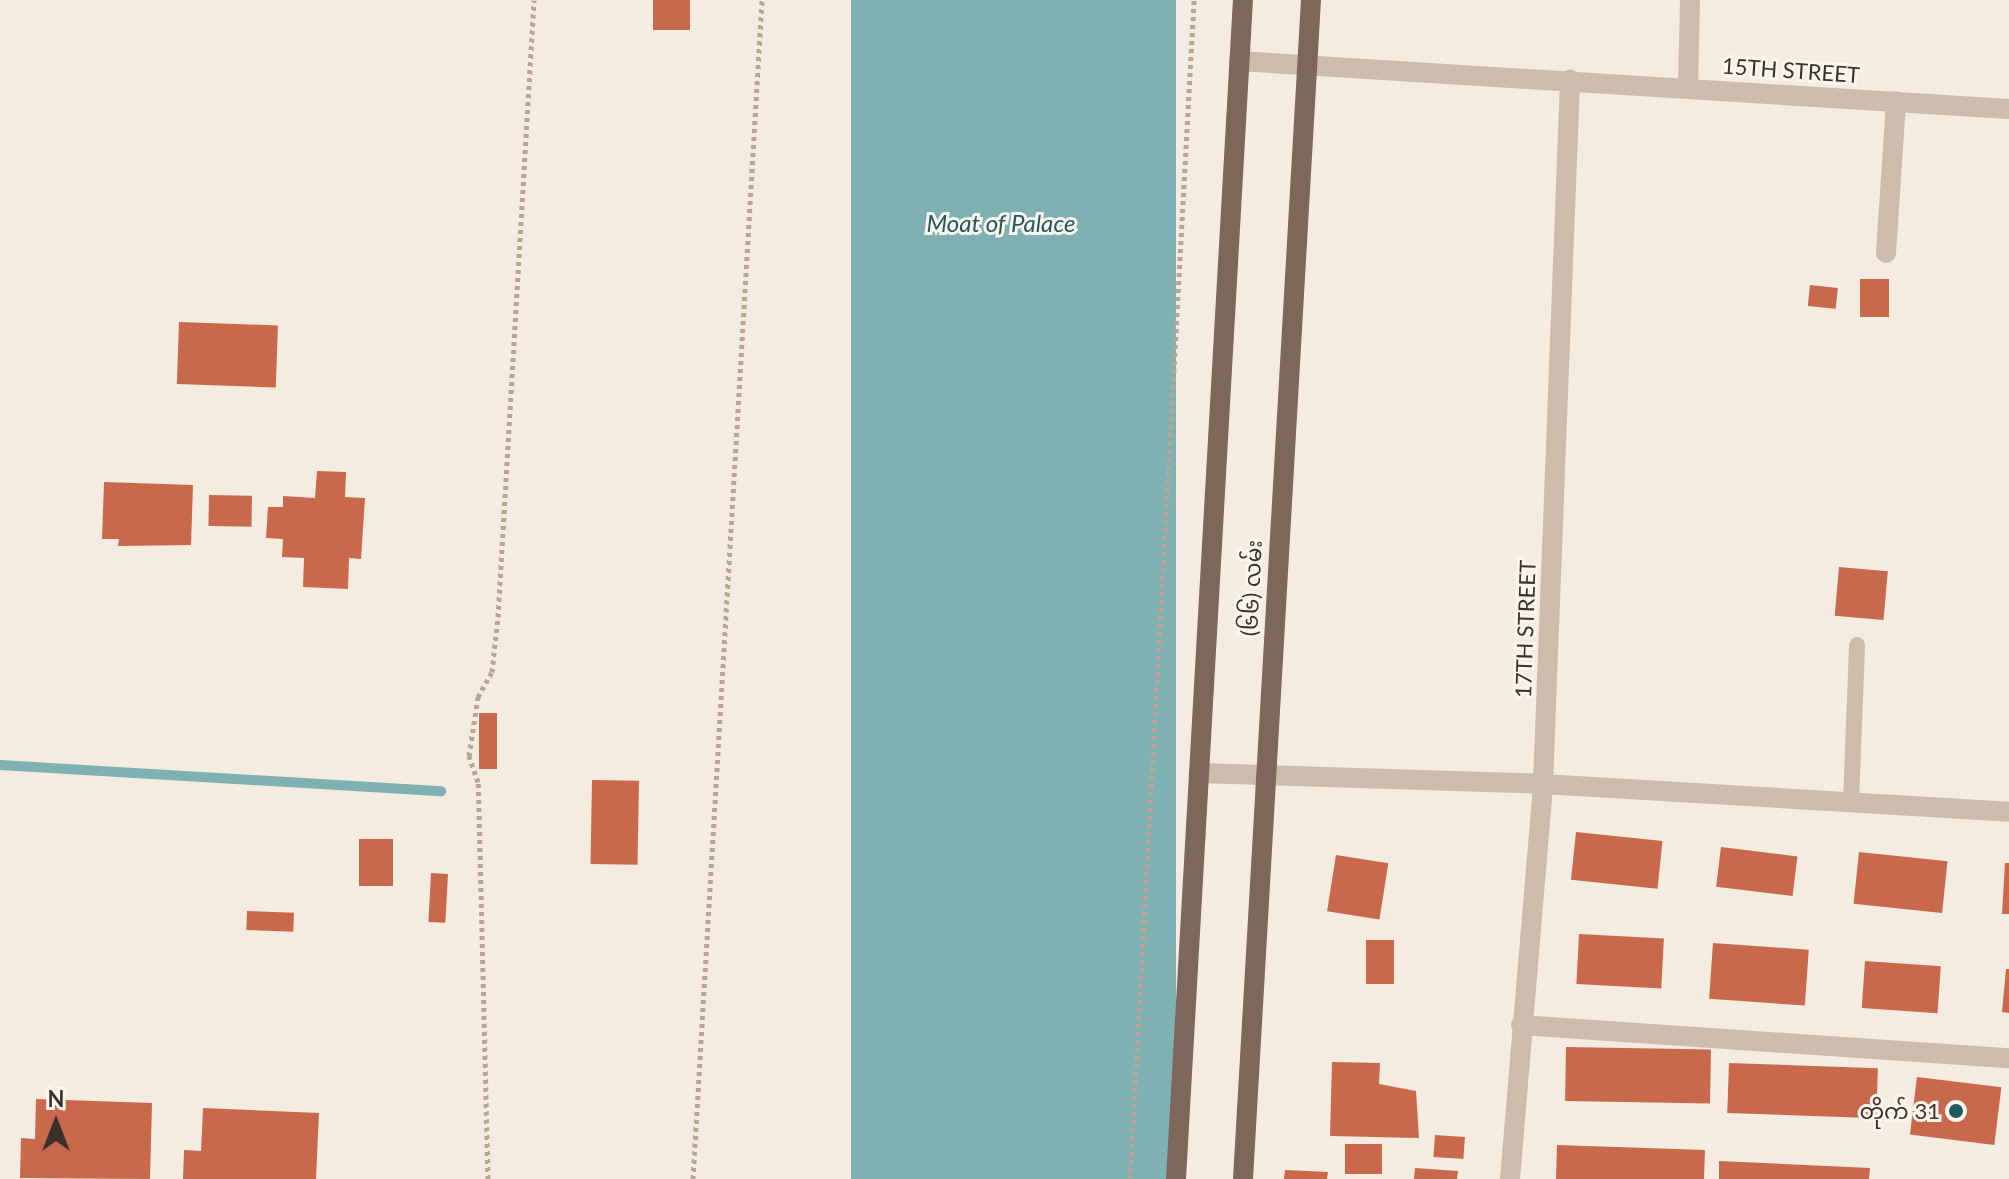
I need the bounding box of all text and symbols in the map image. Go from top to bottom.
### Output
street label: 15TH STREET [1721,52,1861,88]
water label: Moat of Palace [926,209,1076,237]
street label: (၆၆) လမ်း [1235,539,1267,637]
street label: 17TH STREET [1509,560,1541,698]
north arrow [16,1083,96,1163]
text: N [48,1085,64,1112]
place label: တိုက် 31 [1859,1098,1940,1124]
marker: တိုက် 31 [1947,1102,1965,1120]

